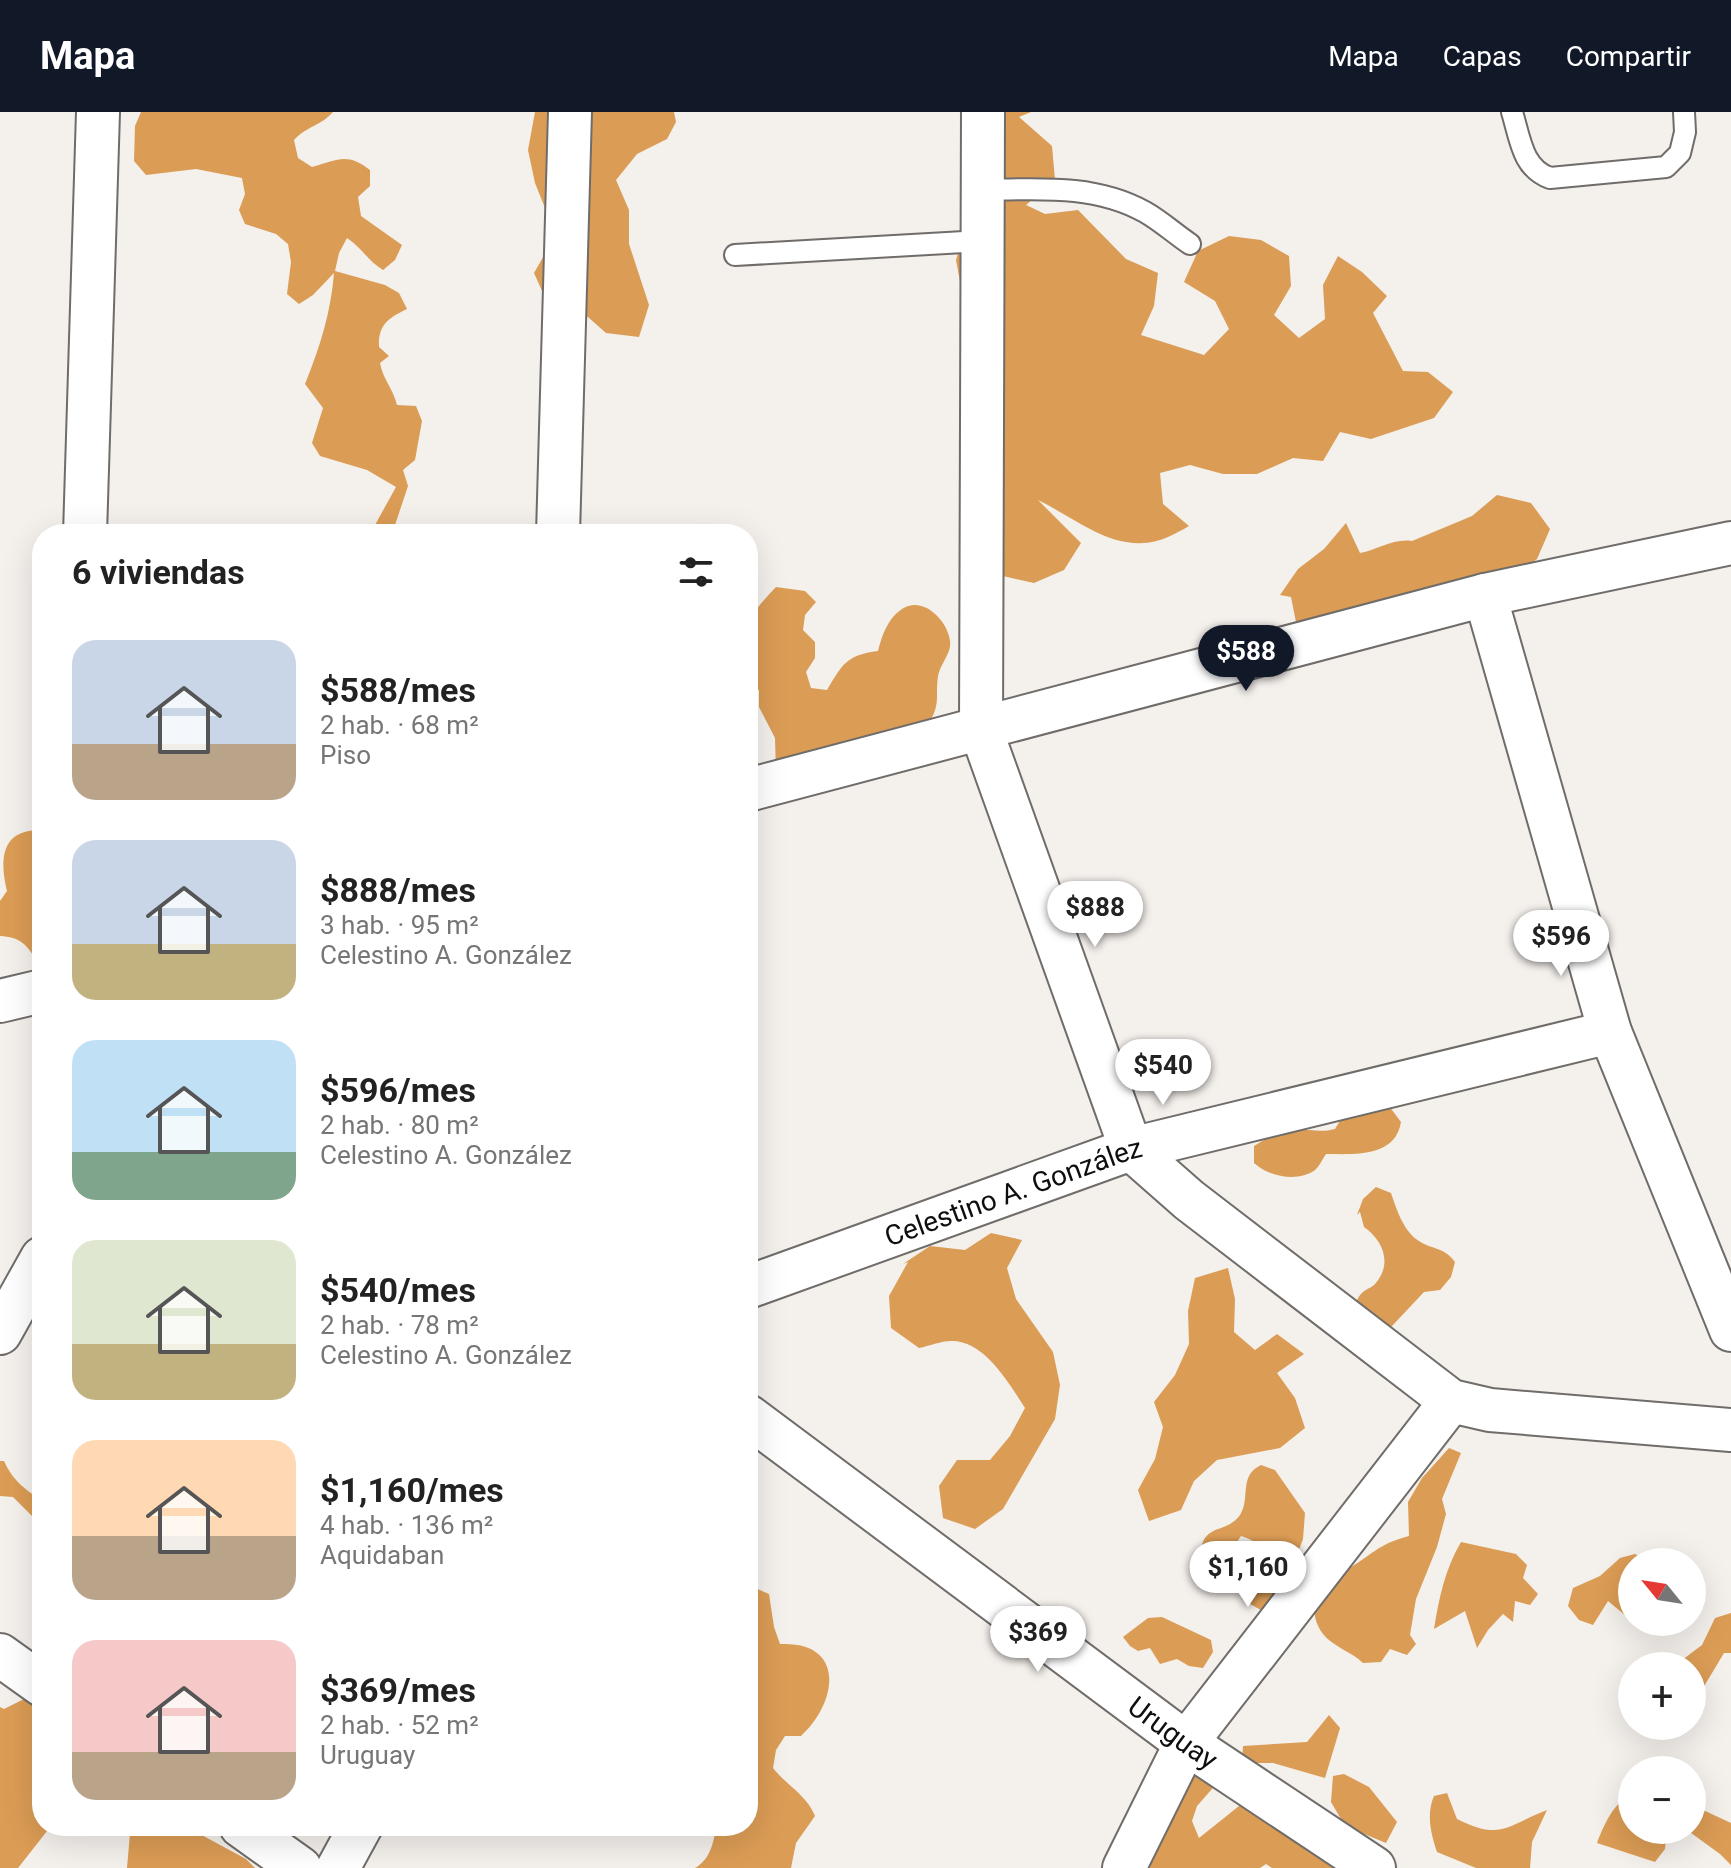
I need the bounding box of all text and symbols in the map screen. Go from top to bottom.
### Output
text: Mapa [40,34,135,78]
text: Mapa [1328,40,1399,73]
text: Capas [1443,40,1522,73]
text: Compartir [1566,40,1691,73]
icon: filters [674,550,718,594]
text: 6 viviendas [72,552,245,592]
pin: $588 [1199,625,1293,693]
text: $588 [1216,636,1276,666]
text: $588/mes [320,670,476,710]
icon: home [136,672,232,768]
text: 2 hab. · 68 m² [320,710,479,740]
text: Piso [320,740,371,770]
text: $888/mes [320,870,476,910]
icon: home [136,872,232,968]
pin: $888 [1048,881,1142,949]
text: $888 [1065,892,1125,922]
text: 3 hab. · 95 m² [320,910,479,940]
pin: $596 [1514,910,1608,978]
text: $596 [1531,921,1591,951]
text: Celestino A. González [320,940,572,970]
pin: $540 [1116,1039,1210,1107]
text: $540 [1133,1050,1193,1080]
text: $596/mes [320,1070,476,1110]
icon: home [136,1072,232,1168]
text: 2 hab. · 80 m² [320,1110,479,1140]
street label: Celestino A. González [880,1130,1145,1253]
text: Celestino A. González [320,1140,572,1170]
text: $540/mes [320,1270,476,1310]
icon: home [136,1272,232,1368]
text: 2 hab. · 78 m² [320,1310,479,1340]
text: Celestino A. González [320,1340,572,1370]
text: $1,160/mes [320,1470,504,1510]
icon: home [136,1472,232,1568]
text: 4 hab. · 136 m² [320,1510,493,1540]
text: Aquidaban [320,1540,444,1570]
pin: $1,160 [1183,1541,1313,1609]
north arrow [1618,1548,1706,1636]
map controls [1618,1548,1706,1844]
text: $1,160 [1208,1552,1288,1582]
pin: $369 [991,1606,1085,1674]
text: $369 [1008,1617,1068,1647]
button: + [1618,1652,1706,1740]
text: $369/mes [320,1670,476,1710]
icon: home [136,1672,232,1768]
street label: Uruguay [1122,1689,1224,1776]
text: 2 hab. · 52 m² [320,1710,479,1740]
text: Uruguay [320,1740,415,1770]
button: − [1618,1756,1706,1844]

